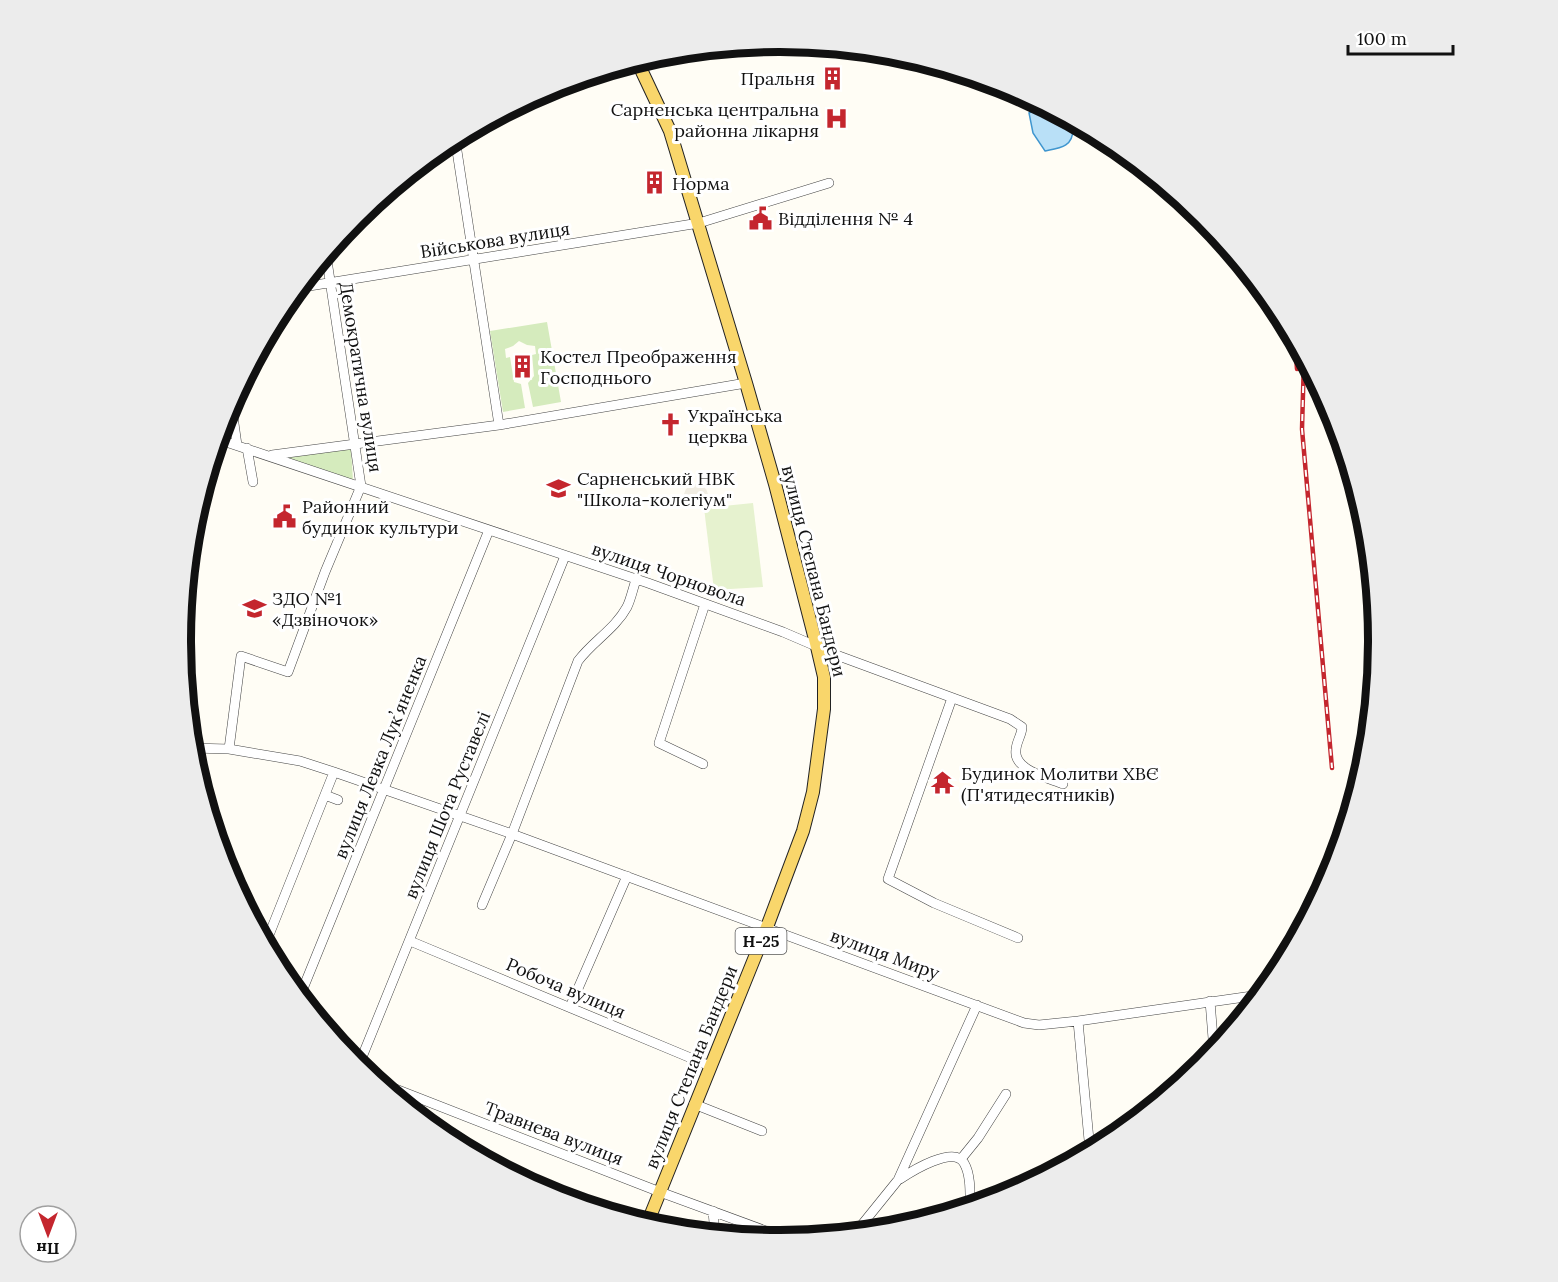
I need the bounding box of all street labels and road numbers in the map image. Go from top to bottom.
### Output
street label: Військова вулиця [418,217,572,263]
street label: Демократична вулиця [335,280,387,474]
street label: вулиця Степана Бандери [777,463,851,679]
street label: вулиця Чорновола [589,537,749,611]
street label: вулиця Левка Лукʼяненка [329,652,431,862]
street label: вулиця Шота Руставелі [399,708,495,902]
street label: вулиця Миру [827,924,943,985]
road number: Н-25 [736,928,786,954]
street label: Робоча вулиця [503,953,629,1023]
street label: вулиця Степана Бандери [640,962,742,1172]
street label: Травнева вулиця [481,1096,627,1170]

